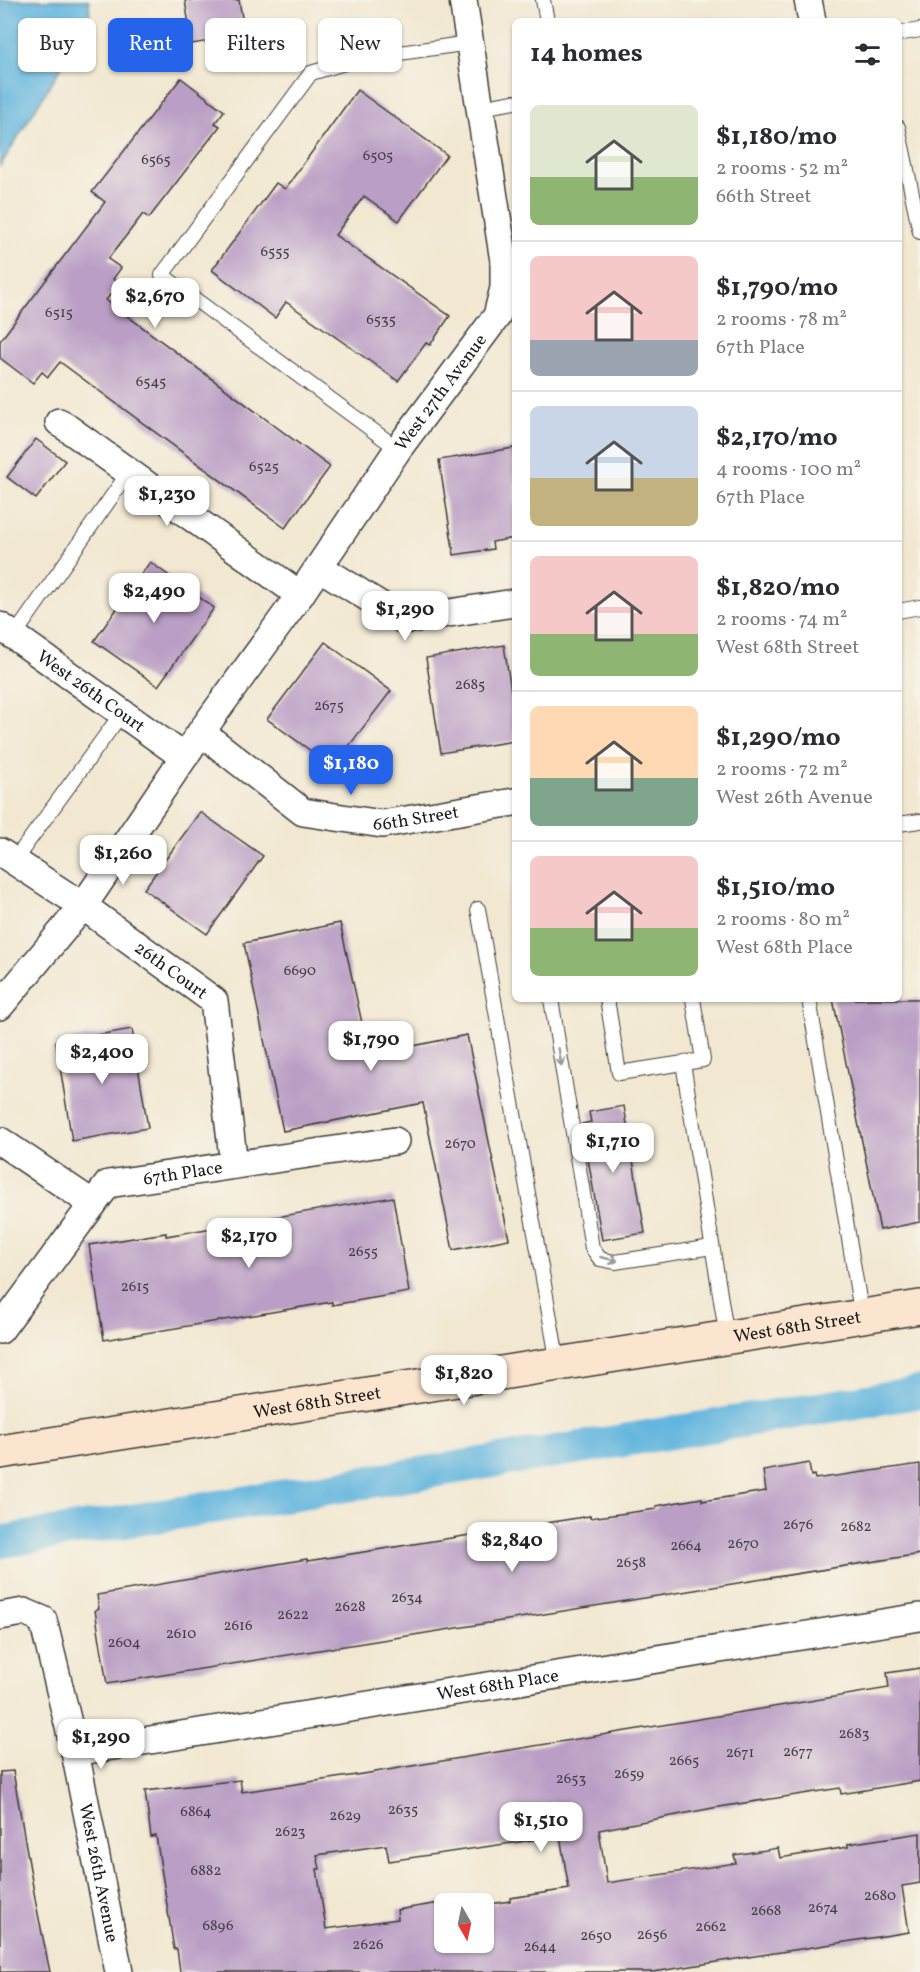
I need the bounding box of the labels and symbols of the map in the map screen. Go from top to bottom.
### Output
house number: 6505 [363,146,393,167]
house number: 6565 [141,150,171,171]
house number: 6555 [260,242,290,263]
pin: $2,670 [106,278,204,329]
house number: 6515 [45,303,73,324]
house number: 6535 [366,310,396,331]
street label: West 27th Avenue [390,329,493,457]
house number: 6545 [136,372,166,393]
house number: 6525 [249,457,279,478]
pin: $1,230 [118,476,216,527]
pin: $2,490 [105,573,203,624]
pin: $1,290 [356,591,454,642]
street label: West 26th Court [31,645,150,739]
house number: 2685 [455,675,485,696]
house number: 2675 [314,696,344,717]
pin: $1,180 [302,745,400,796]
street label: 66th Street [371,800,461,838]
pin: $1,260 [74,835,172,886]
street label: 26th Court [129,936,212,1006]
house number: 6690 [284,961,316,982]
pin: $1,790 [322,1021,420,1072]
pin: $2,400 [53,1034,151,1085]
one-way arrow [555,1046,566,1066]
pin: $1,710 [564,1123,662,1174]
house number: 2670 [444,1134,476,1155]
street label: 67th Place [142,1156,224,1193]
pin: $2,170 [200,1218,298,1269]
house number: 2655 [348,1242,378,1263]
one-way arrow [599,1254,618,1265]
house number: 2615 [121,1277,149,1298]
street label: West 68th Street [732,1305,863,1350]
pin: $1,820 [415,1355,513,1406]
street label: West 68th Street [252,1381,383,1426]
house number: 2676 [783,1515,813,1536]
house number: 2682 [840,1517,872,1538]
pin: $2,840 [463,1522,561,1573]
house number: 2670 [727,1534,759,1555]
house number: 2664 [670,1536,702,1557]
house number: 2658 [616,1553,646,1574]
house number: 2634 [391,1588,423,1609]
house number: 2628 [334,1597,366,1618]
house number: 2622 [277,1605,309,1626]
house number: 2616 [223,1616,253,1637]
house number: 2610 [166,1624,196,1645]
house number: 2604 [107,1633,141,1654]
street label: West 68th Place [435,1664,561,1708]
pin: $1,290 [52,1719,150,1770]
house number: 2683 [839,1724,869,1745]
house number: 2677 [783,1742,813,1763]
house number: 2671 [726,1743,754,1764]
house number: 2665 [669,1751,699,1772]
house number: 2659 [614,1764,644,1785]
house number: 2653 [556,1769,586,1790]
house number: 2635 [388,1800,418,1821]
street label: West 26th Avenue [72,1801,124,1945]
house number: 6864 [180,1802,212,1823]
pin: $1,510 [492,1802,590,1853]
house number: 2629 [329,1806,361,1827]
house number: 2623 [275,1822,305,1843]
house number: 6882 [191,1861,221,1882]
house number: 2680 [864,1886,896,1907]
north arrow [434,1893,494,1953]
house number: 2674 [808,1898,838,1919]
house number: 2668 [751,1901,781,1922]
house number: 6896 [202,1916,234,1937]
house number: 2662 [695,1917,727,1938]
house number: 2656 [637,1925,667,1946]
house number: 2650 [580,1926,612,1947]
house number: 2626 [352,1935,384,1956]
house number: 2644 [523,1937,557,1958]

